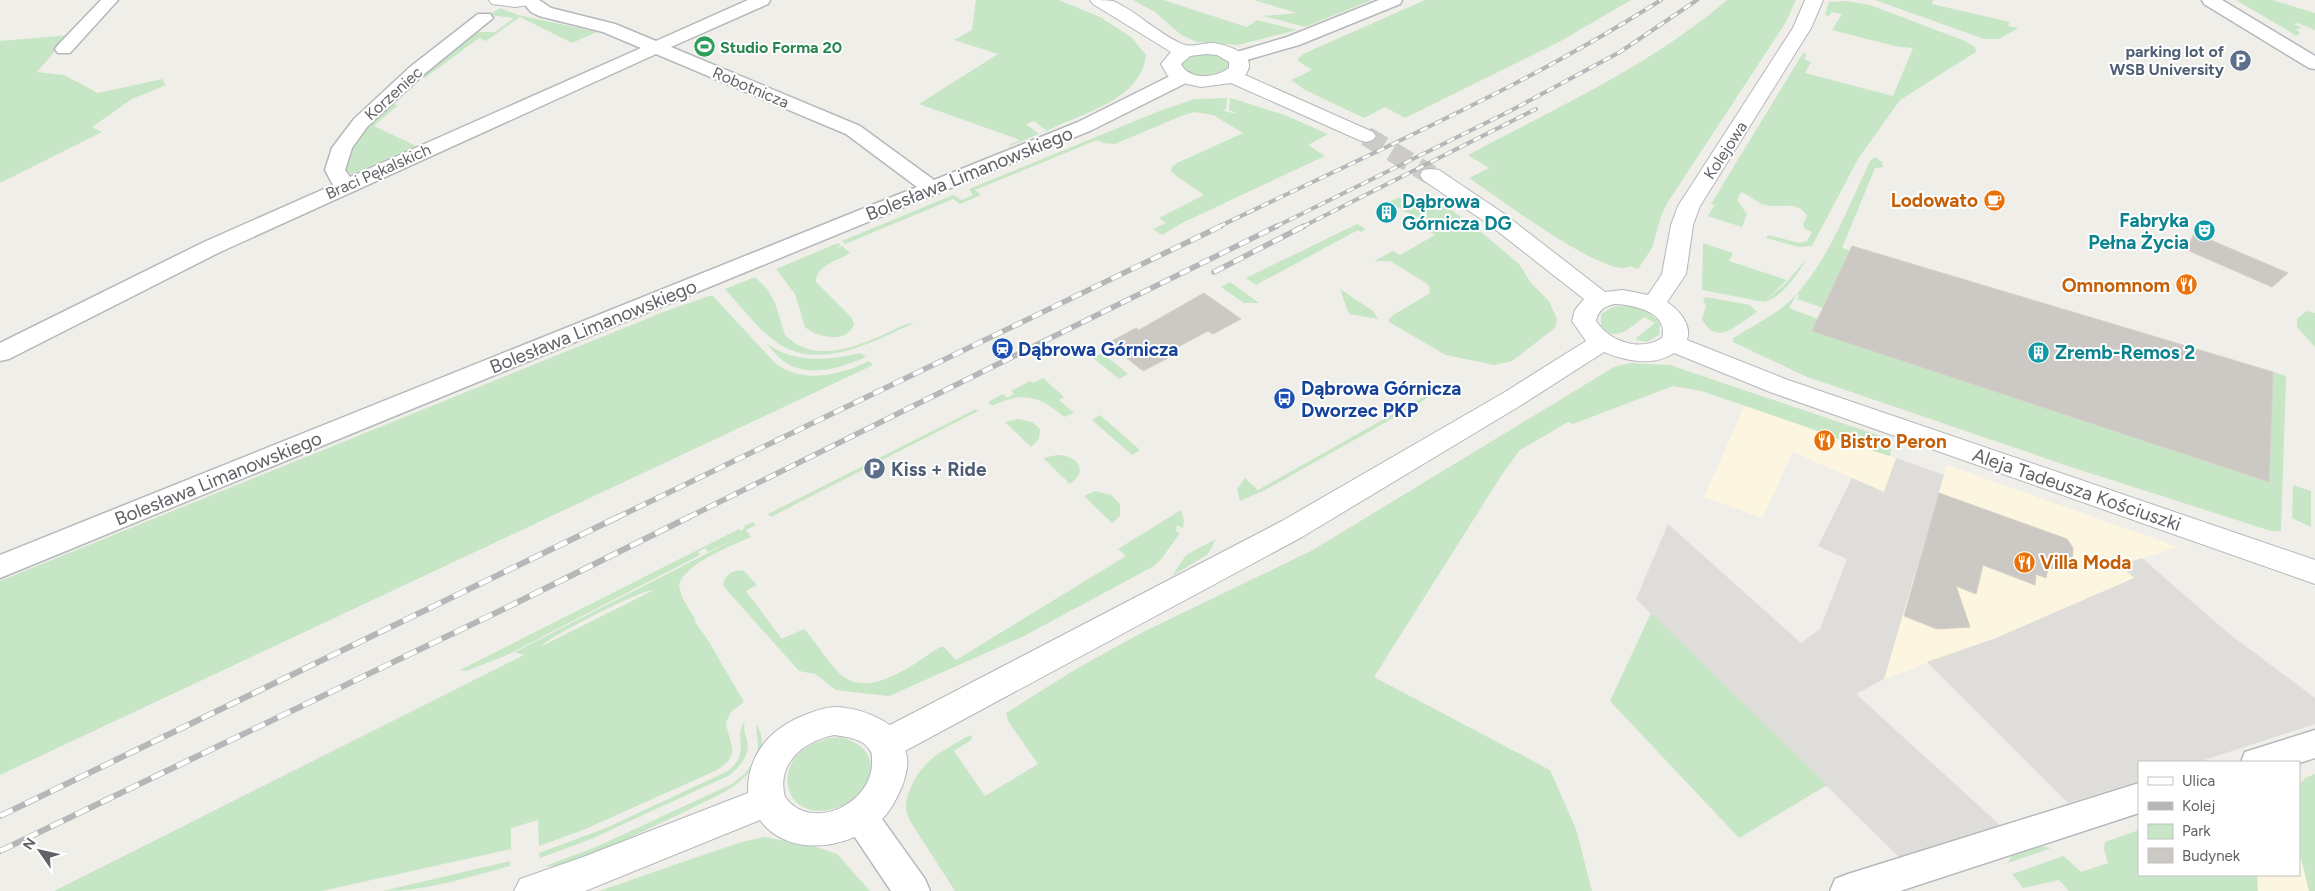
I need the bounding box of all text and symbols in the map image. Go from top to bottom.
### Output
sports icon: Studio Forma 20 [692,35,716,59]
place label: Studio Forma 20 [720,38,842,57]
place label: parking lot of WSB University [2110,42,2225,79]
parking icon: parking lot of WSB University [2228,48,2252,72]
street label: Korzeniec [361,62,426,124]
street label: Robotnicza [710,63,792,112]
street label: Kolejowa [1700,118,1751,183]
street label: Bolesława Limanowskiego [862,121,1076,226]
street label: Braci Pękalskich [323,140,434,203]
cafe icon: Lodowato [1982,188,2006,212]
place label: Lodowato [1891,189,1978,212]
place label: Dąbrowa Górnicza DG [1402,190,1512,235]
building icon: Dąbrowa Górnicza DG [1374,200,1398,224]
place label: Fabryka Pełna Życia [2088,209,2189,254]
theatre icon: Fabryka Pełna Życia [2193,219,2217,243]
restaurant icon: Omnomnom [2174,273,2198,297]
street label: Bolesława Limanowskiego [486,274,700,379]
place label: Omnomnom [2062,274,2170,297]
station icon: Dąbrowa Górnicza [990,337,1014,361]
place label: Dąbrowa Górnicza [1018,338,1178,361]
building icon: Zremb-Remos 2 [2027,340,2051,364]
place label: Zremb-Remos 2 [2055,341,2195,364]
place label: Dąbrowa Górnicza Dworzec PKP [1301,377,1461,422]
bus stop icon: Dąbrowa Górnicza Dworzec PKP [1273,387,1297,411]
street label: Bolesława Limanowskiego [111,426,325,531]
restaurant icon: Bistro Peron [1812,429,1836,453]
place label: Bistro Peron [1840,430,1947,453]
street label: Aleja Tadeusza Kościuszki [1970,443,2184,536]
parking icon: Kiss + Ride [863,457,887,481]
place label: Kiss + Ride [891,458,987,481]
restaurant icon: Villa Moda [2012,550,2036,574]
place label: Villa Moda [2040,551,2131,574]
legend [2138,761,2300,876]
text: Ulica [2182,772,2215,790]
text: Kolej [2182,797,2215,815]
text: Park [2182,822,2211,840]
north arrow [15,826,65,876]
text: N [20,835,40,853]
text: Budynek [2182,847,2241,865]

